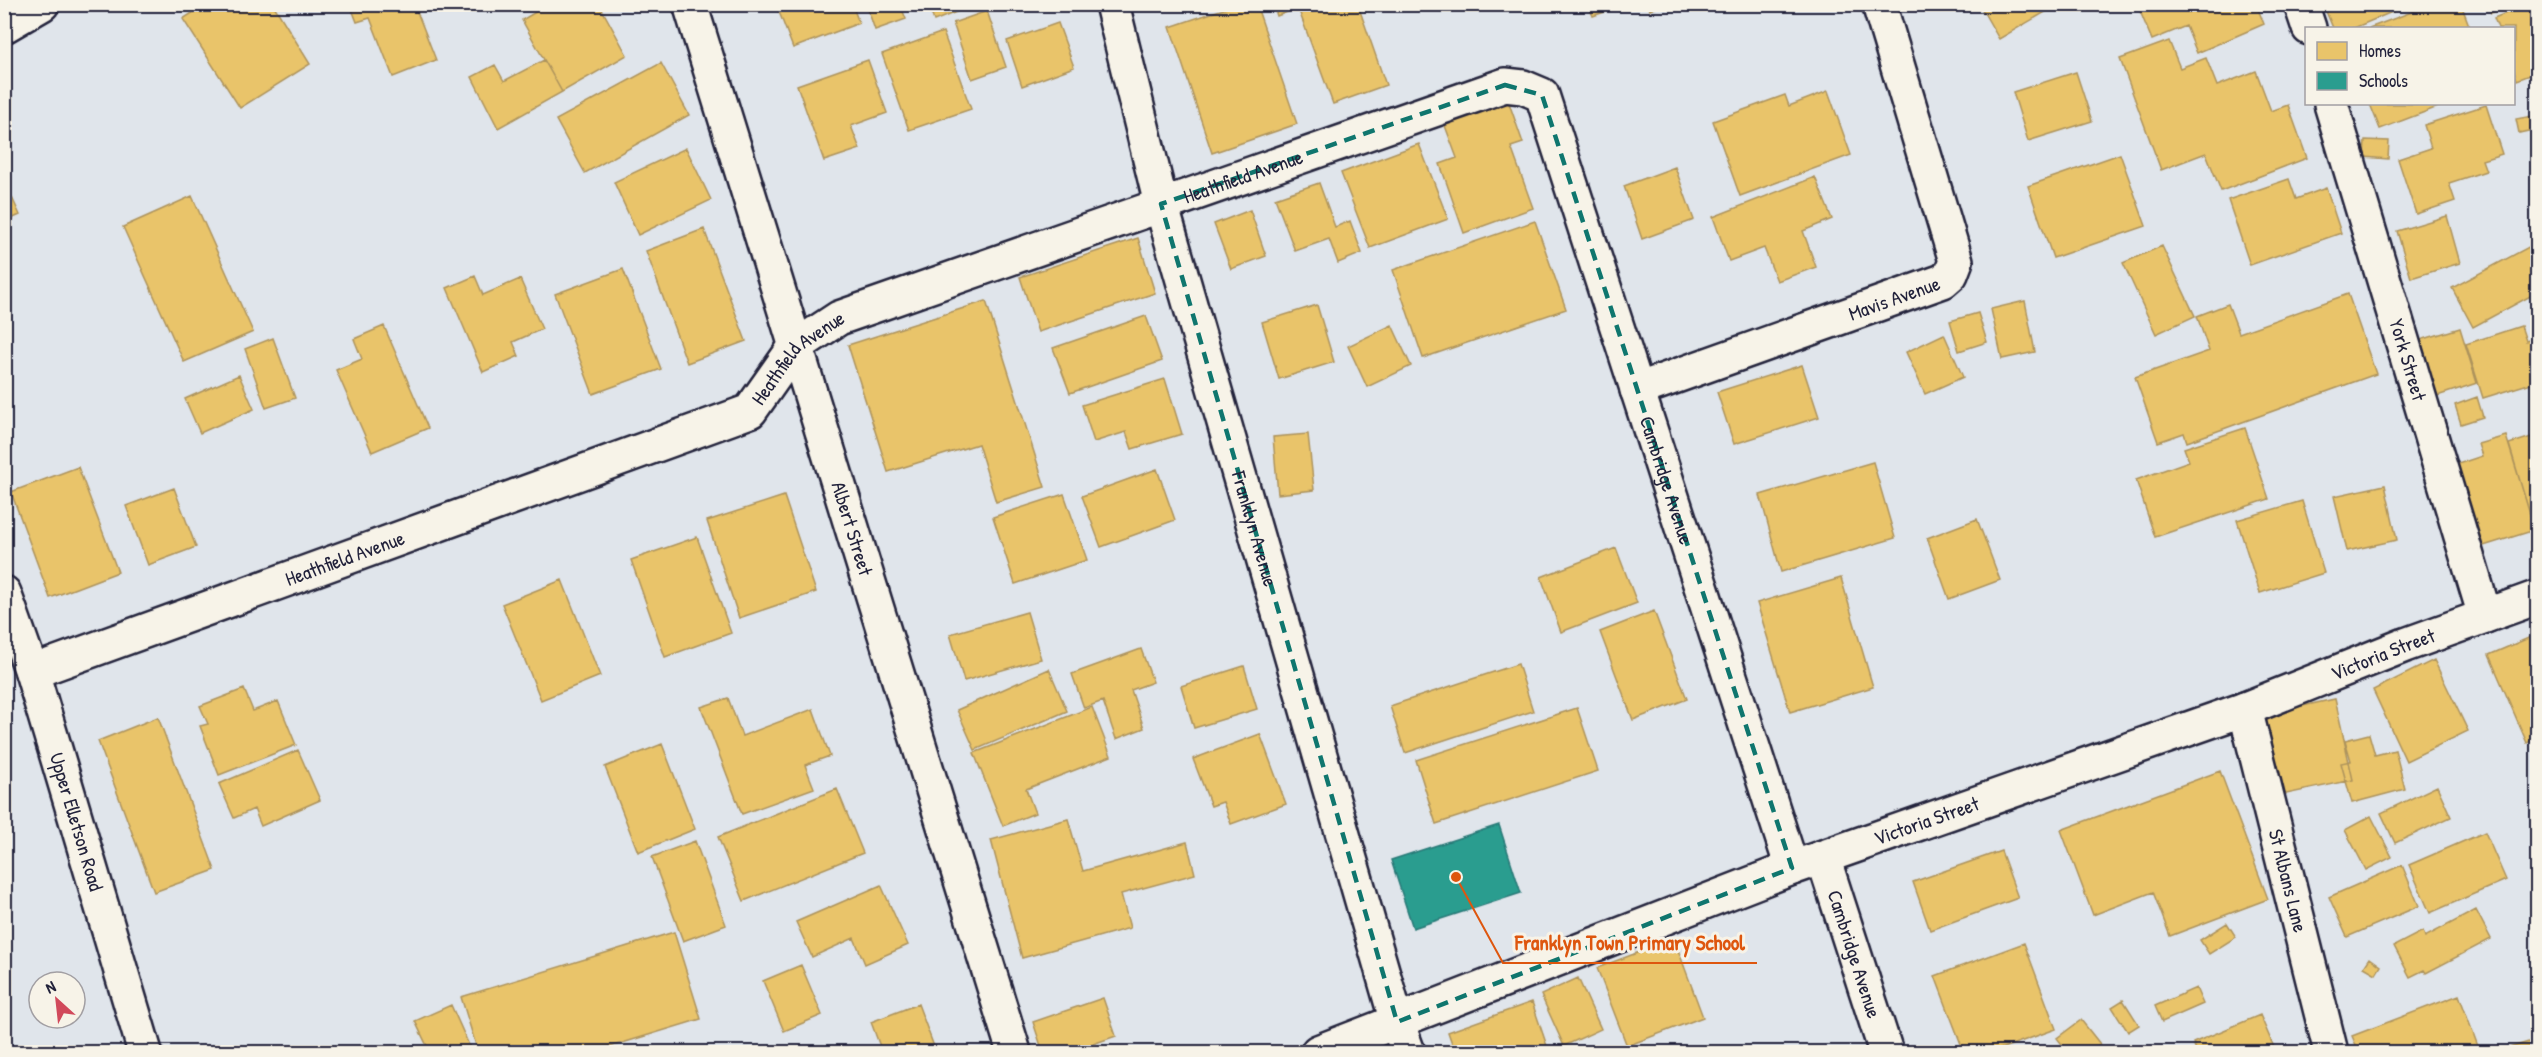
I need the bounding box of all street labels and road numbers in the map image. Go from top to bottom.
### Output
street label: Heathfield Avenue [1179,143,1306,210]
street label: Mavis Avenue [1845,269,1943,327]
street label: Heathfield Avenue [745,303,848,410]
street label: York Street [2383,315,2434,405]
street label: Cambridge Avenue [1634,413,1700,547]
street label: Franklyn Avenue [1226,467,1285,589]
street label: Albert Street [825,478,880,580]
street label: Heathfield Avenue [281,524,408,592]
street label: Victoria Street [2327,621,2440,686]
street label: Upper Elletson Road [44,749,110,894]
street label: Victoria Street [1870,789,1984,851]
street label: St Albans Lane [2263,826,2314,935]
street label: Cambridge Avenue [1822,887,1888,1021]

